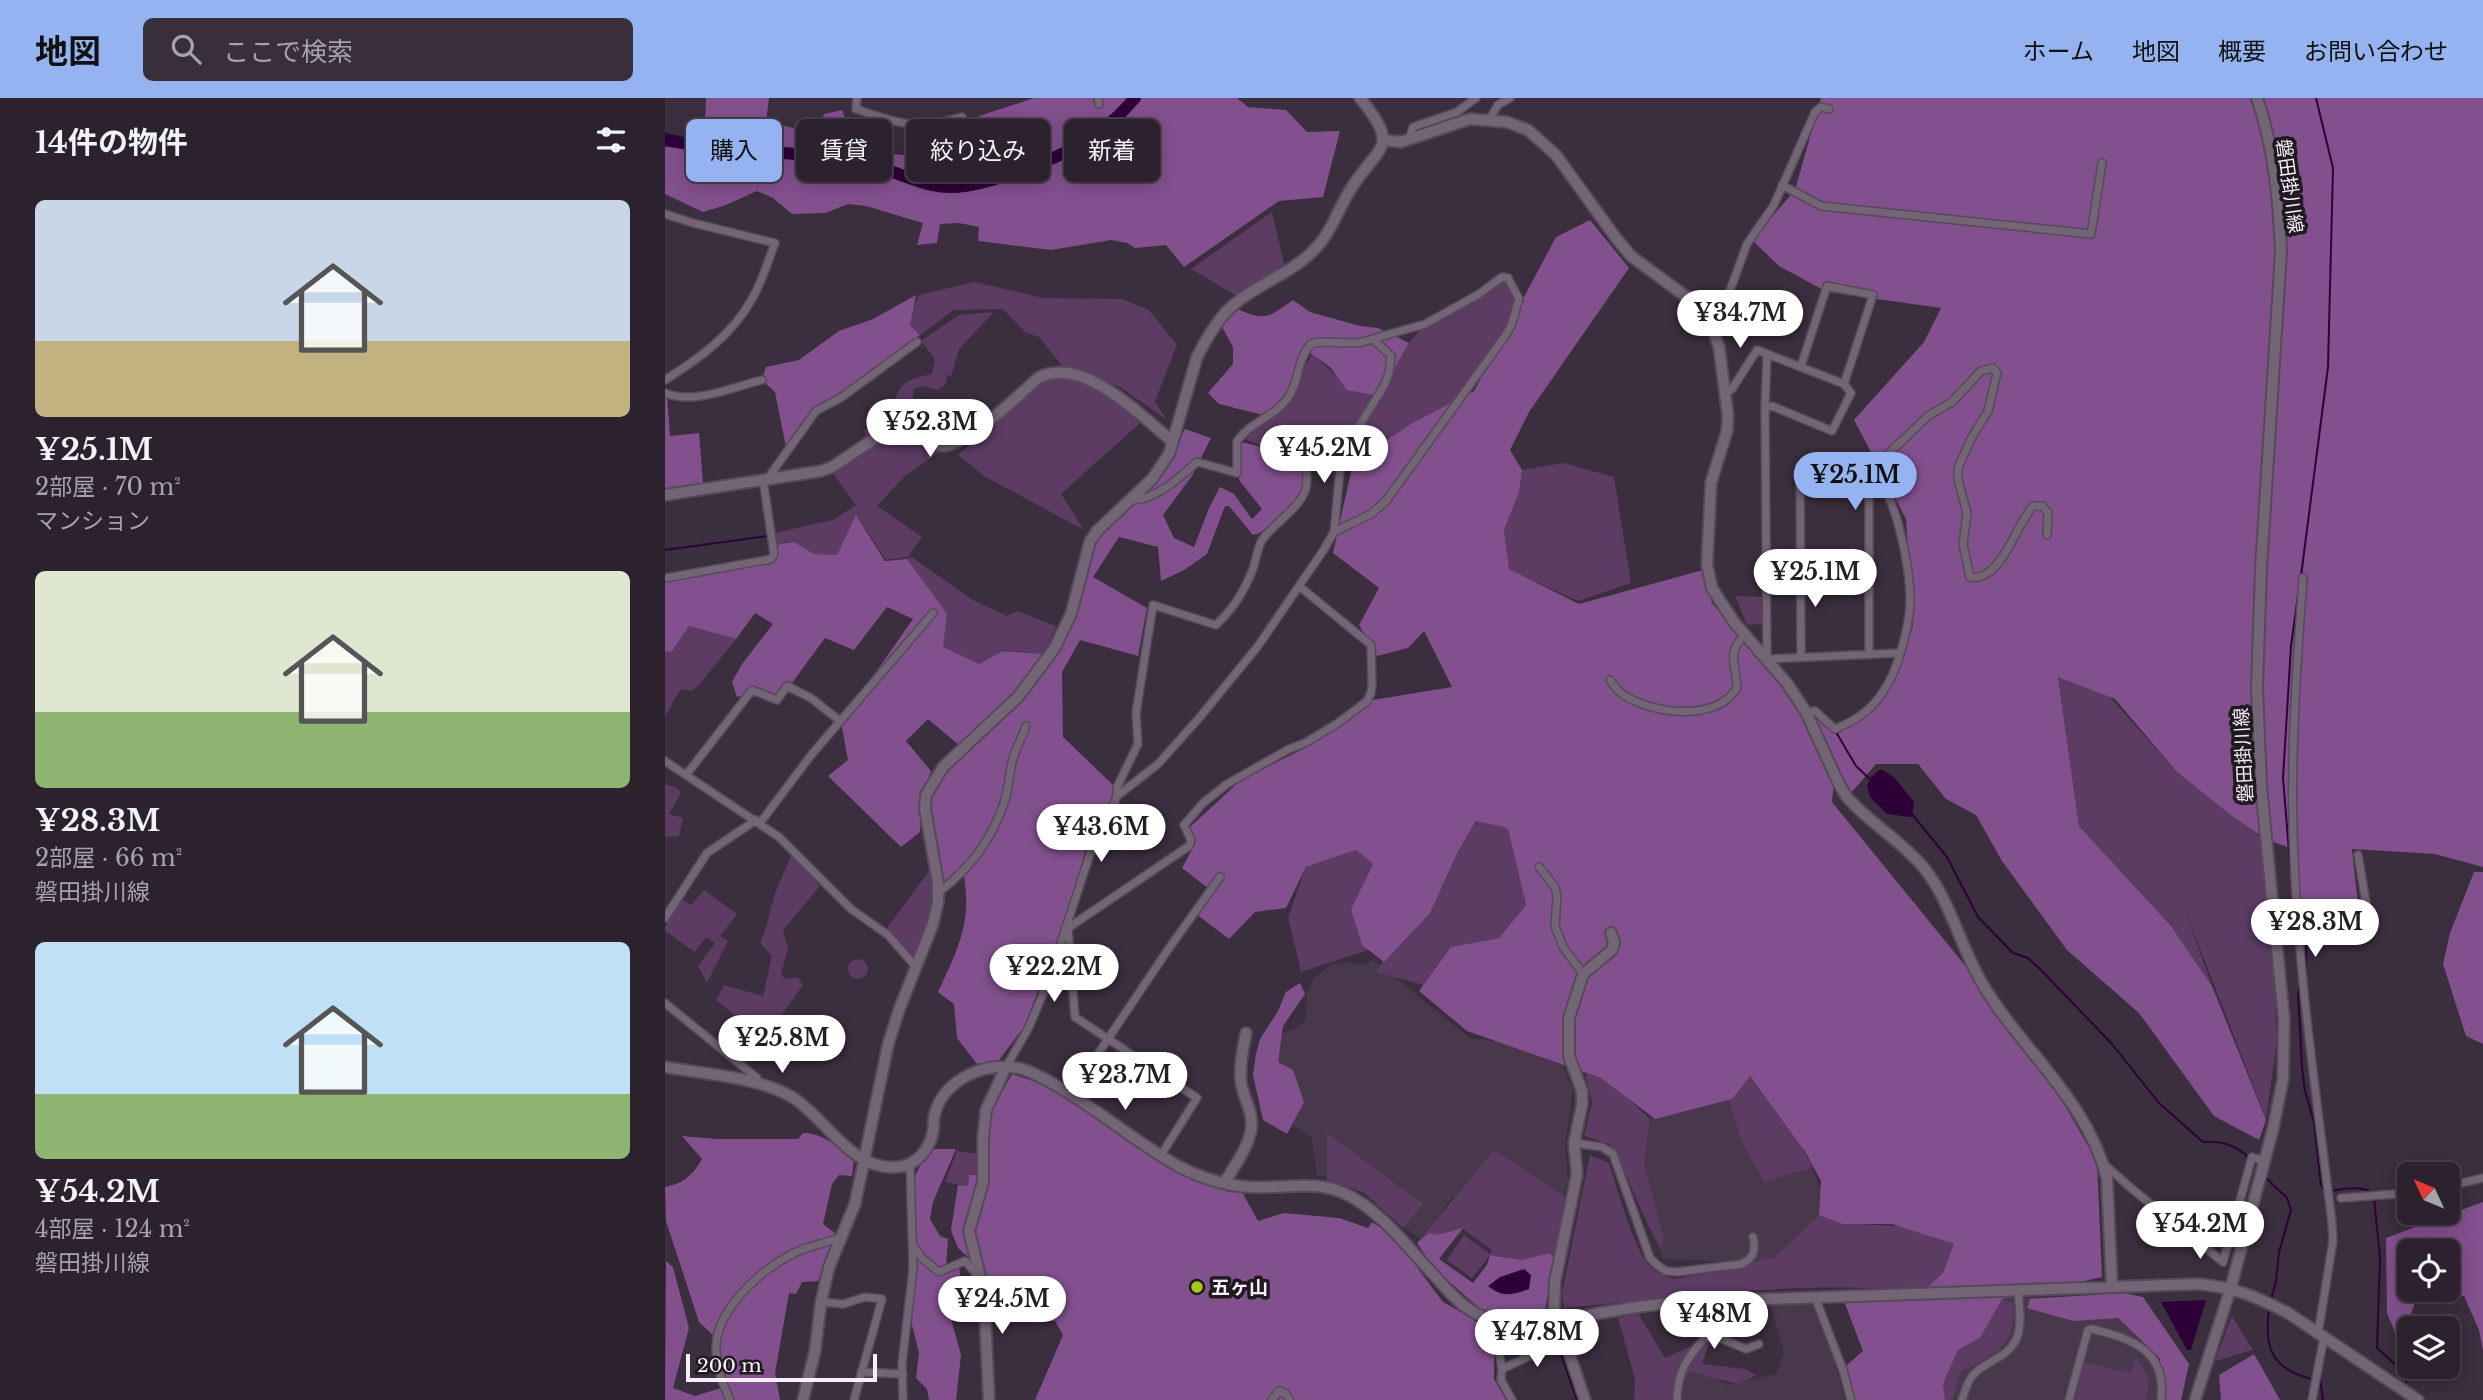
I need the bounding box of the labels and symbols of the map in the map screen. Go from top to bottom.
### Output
street label: 磐田掛川線 [2272,137,2308,235]
pin: ¥34.7M [1683,290,1797,350]
pin: ¥52.3M [873,400,987,459]
pin: ¥45.2M [1267,426,1381,485]
pin: ¥25.1M [1798,452,1912,512]
pin: ¥25.1M [1758,550,1872,609]
street label: 磐田掛川線 [2230,707,2257,803]
pin: ¥43.6M [1044,804,1158,864]
pin: ¥28.3M [2258,900,2372,959]
pin: ¥22.2M [997,944,1111,1004]
pin: ¥25.8M [725,1016,839,1075]
pin: ¥23.7M [1068,1052,1182,1112]
north arrow [2397,1162,2461,1225]
pin: ¥54.2M [2143,1202,2257,1261]
pin: ¥24.5M [945,1276,1059,1336]
place label: 五ヶ山 [1211,1276,1268,1299]
marker: 五ヶ山 [1189,1279,1205,1295]
pin: ¥48M [1673,1292,1755,1351]
pin: ¥47.8M [1480,1310,1594,1369]
scale bar [686,1351,877,1383]

